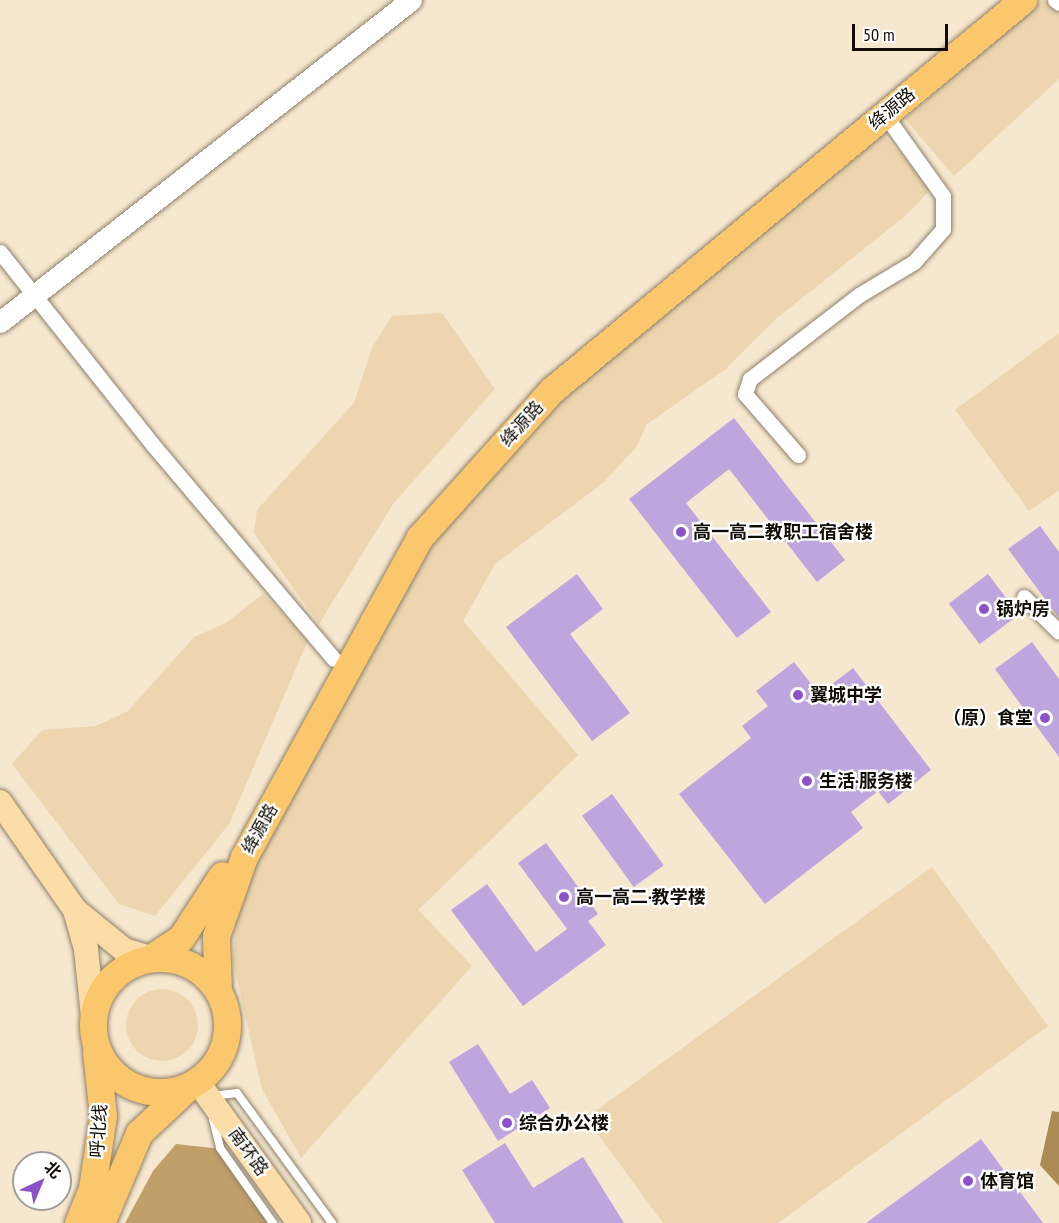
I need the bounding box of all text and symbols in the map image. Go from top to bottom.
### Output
scale bar [855,12,951,50]
text: 50 m [863,23,895,46]
street label: 绛源路 [864,83,920,135]
street label: 绛源路 [496,397,548,451]
place label: 高一高二教职工宿舍楼 [693,521,873,543]
marker: 高一高二教职工宿舍楼 [674,525,688,539]
place label: 锅炉房 [996,598,1050,620]
marker: 锅炉房 [977,602,991,616]
place label: 翼城中学 [810,684,882,706]
marker: 翼城中学 [791,688,805,702]
place label: （原）食堂 [943,707,1033,729]
marker: （原）食堂 [1038,711,1052,725]
place label: 生活·服务楼 [819,770,913,792]
marker: 生活·服务楼 [800,774,814,788]
street label: 绛源路 [237,800,283,858]
place label: 高一高二·教学楼 [576,886,706,908]
marker: 高一高二·教学楼 [557,890,571,904]
street label: 呼北线 [86,1103,112,1159]
place label: 综合办公楼 [519,1112,609,1134]
marker: 综合办公楼 [500,1116,514,1130]
street label: 南环路 [223,1124,273,1180]
north arrow [12,1151,72,1211]
text: 北 [40,1157,66,1182]
place label: 体育馆 [980,1170,1034,1192]
marker: 体育馆 [961,1174,975,1188]

